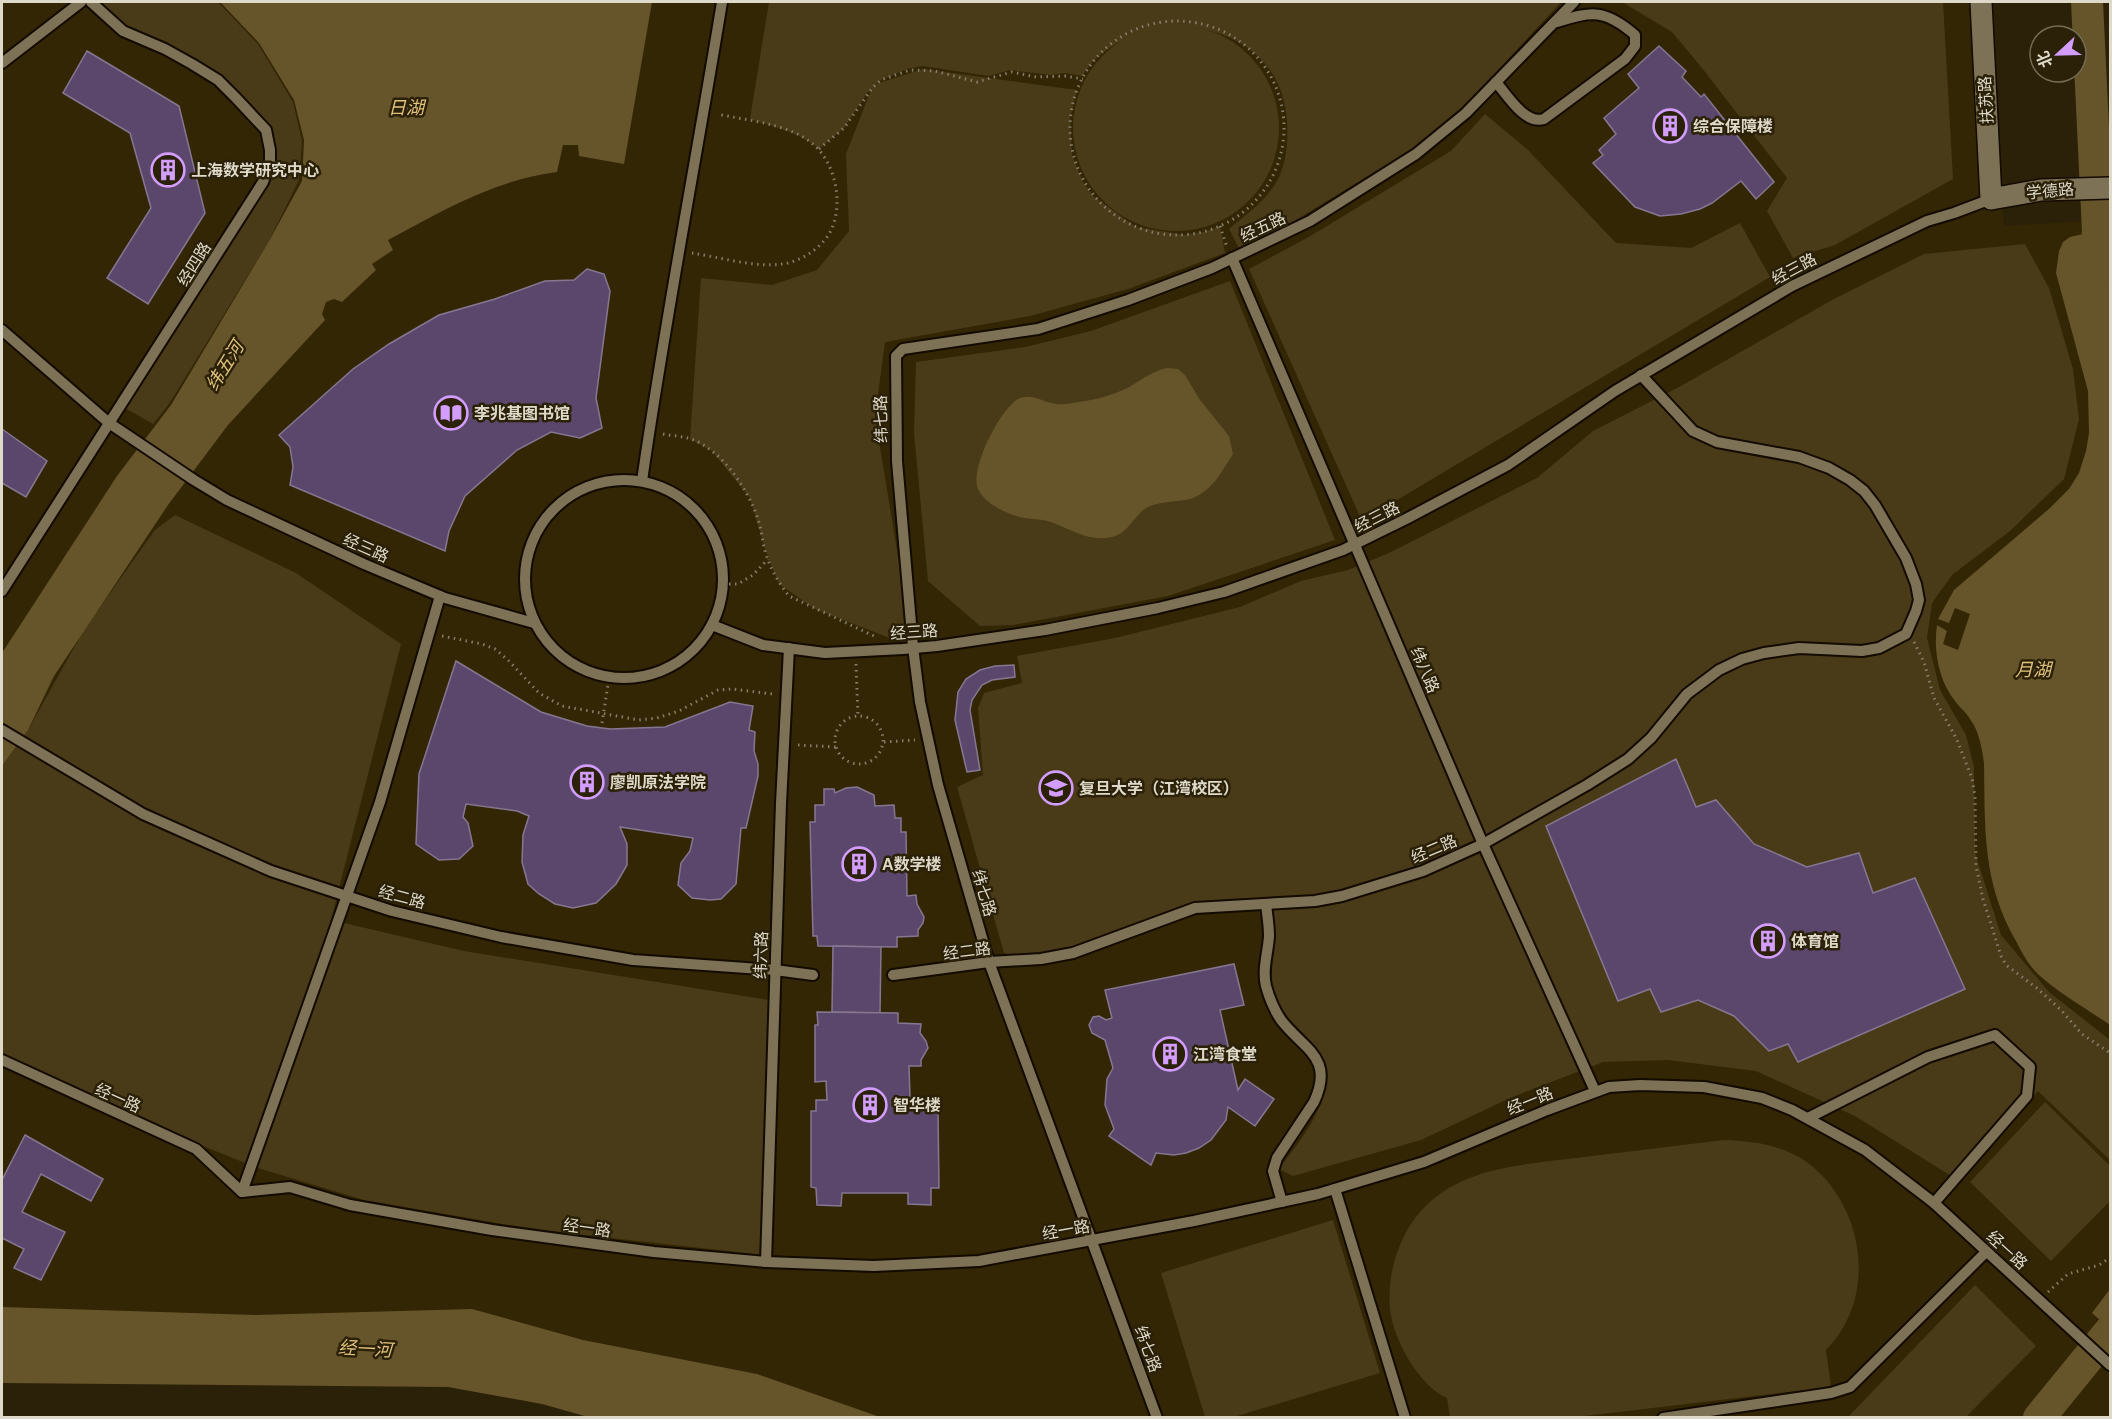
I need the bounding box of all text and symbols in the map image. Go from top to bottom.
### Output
north arrow [2028,24,2088,84]
text: 北 [2034,49,2055,70]
street label: 扶苏路 [1976,76,1996,124]
water label: 日湖 [388,98,427,118]
building icon: 综合保障楼 [1652,108,1688,144]
place label: 综合保障楼 [1693,118,1773,135]
building icon: 上海数学研究中心 [150,152,186,188]
place label: 上海数学研究中心 [191,162,319,179]
street label: 学德路 [2025,180,2075,202]
street label: 经五路 [1238,209,1288,245]
street label: 经四路 [174,239,214,289]
street label: 经三路 [1769,250,1819,288]
water label: 纬五河 [202,335,249,394]
library icon: 李兆基图书馆 [433,395,469,431]
street label: 纬七路 [872,395,890,443]
place label: 李兆基图书馆 [474,405,570,422]
street label: 经三路 [1352,499,1402,535]
street label: 经三路 [341,530,391,566]
street label: 经三路 [889,622,939,642]
street label: 纬八路 [1408,645,1442,695]
water label: 月湖 [2015,660,2054,680]
building icon: 廖凯原法学院 [569,764,605,800]
school or university icon: 复旦大学（江湾校区） [1038,770,1074,806]
place label: 廖凯原法学院 [610,774,706,791]
place label: 复旦大学（江湾校区） [1079,779,1239,797]
street label: 经二路 [1409,832,1459,866]
building icon: A数学楼 [841,846,877,882]
place label: A数学楼 [882,856,942,873]
street label: 纬七路 [969,868,999,918]
street label: 经二路 [377,883,427,911]
building icon: 体育馆 [1750,923,1786,959]
street label: 纬六路 [752,931,770,979]
place label: 体育馆 [1791,933,1839,950]
street label: 经二路 [942,940,992,962]
building icon: 江湾食堂 [1152,1036,1188,1072]
place label: 江湾食堂 [1193,1045,1257,1063]
street label: 经一路 [93,1080,143,1116]
street label: 经一路 [1505,1084,1555,1118]
building icon: 智华楼 [852,1087,888,1123]
place label: 智华楼 [893,1096,941,1114]
street label: 经一路 [562,1216,612,1240]
street label: 经一路 [1041,1217,1091,1243]
street label: 经一路 [1983,1228,2031,1272]
street label: 纬七路 [1132,1324,1164,1374]
water label: 经一河 [338,1338,395,1361]

